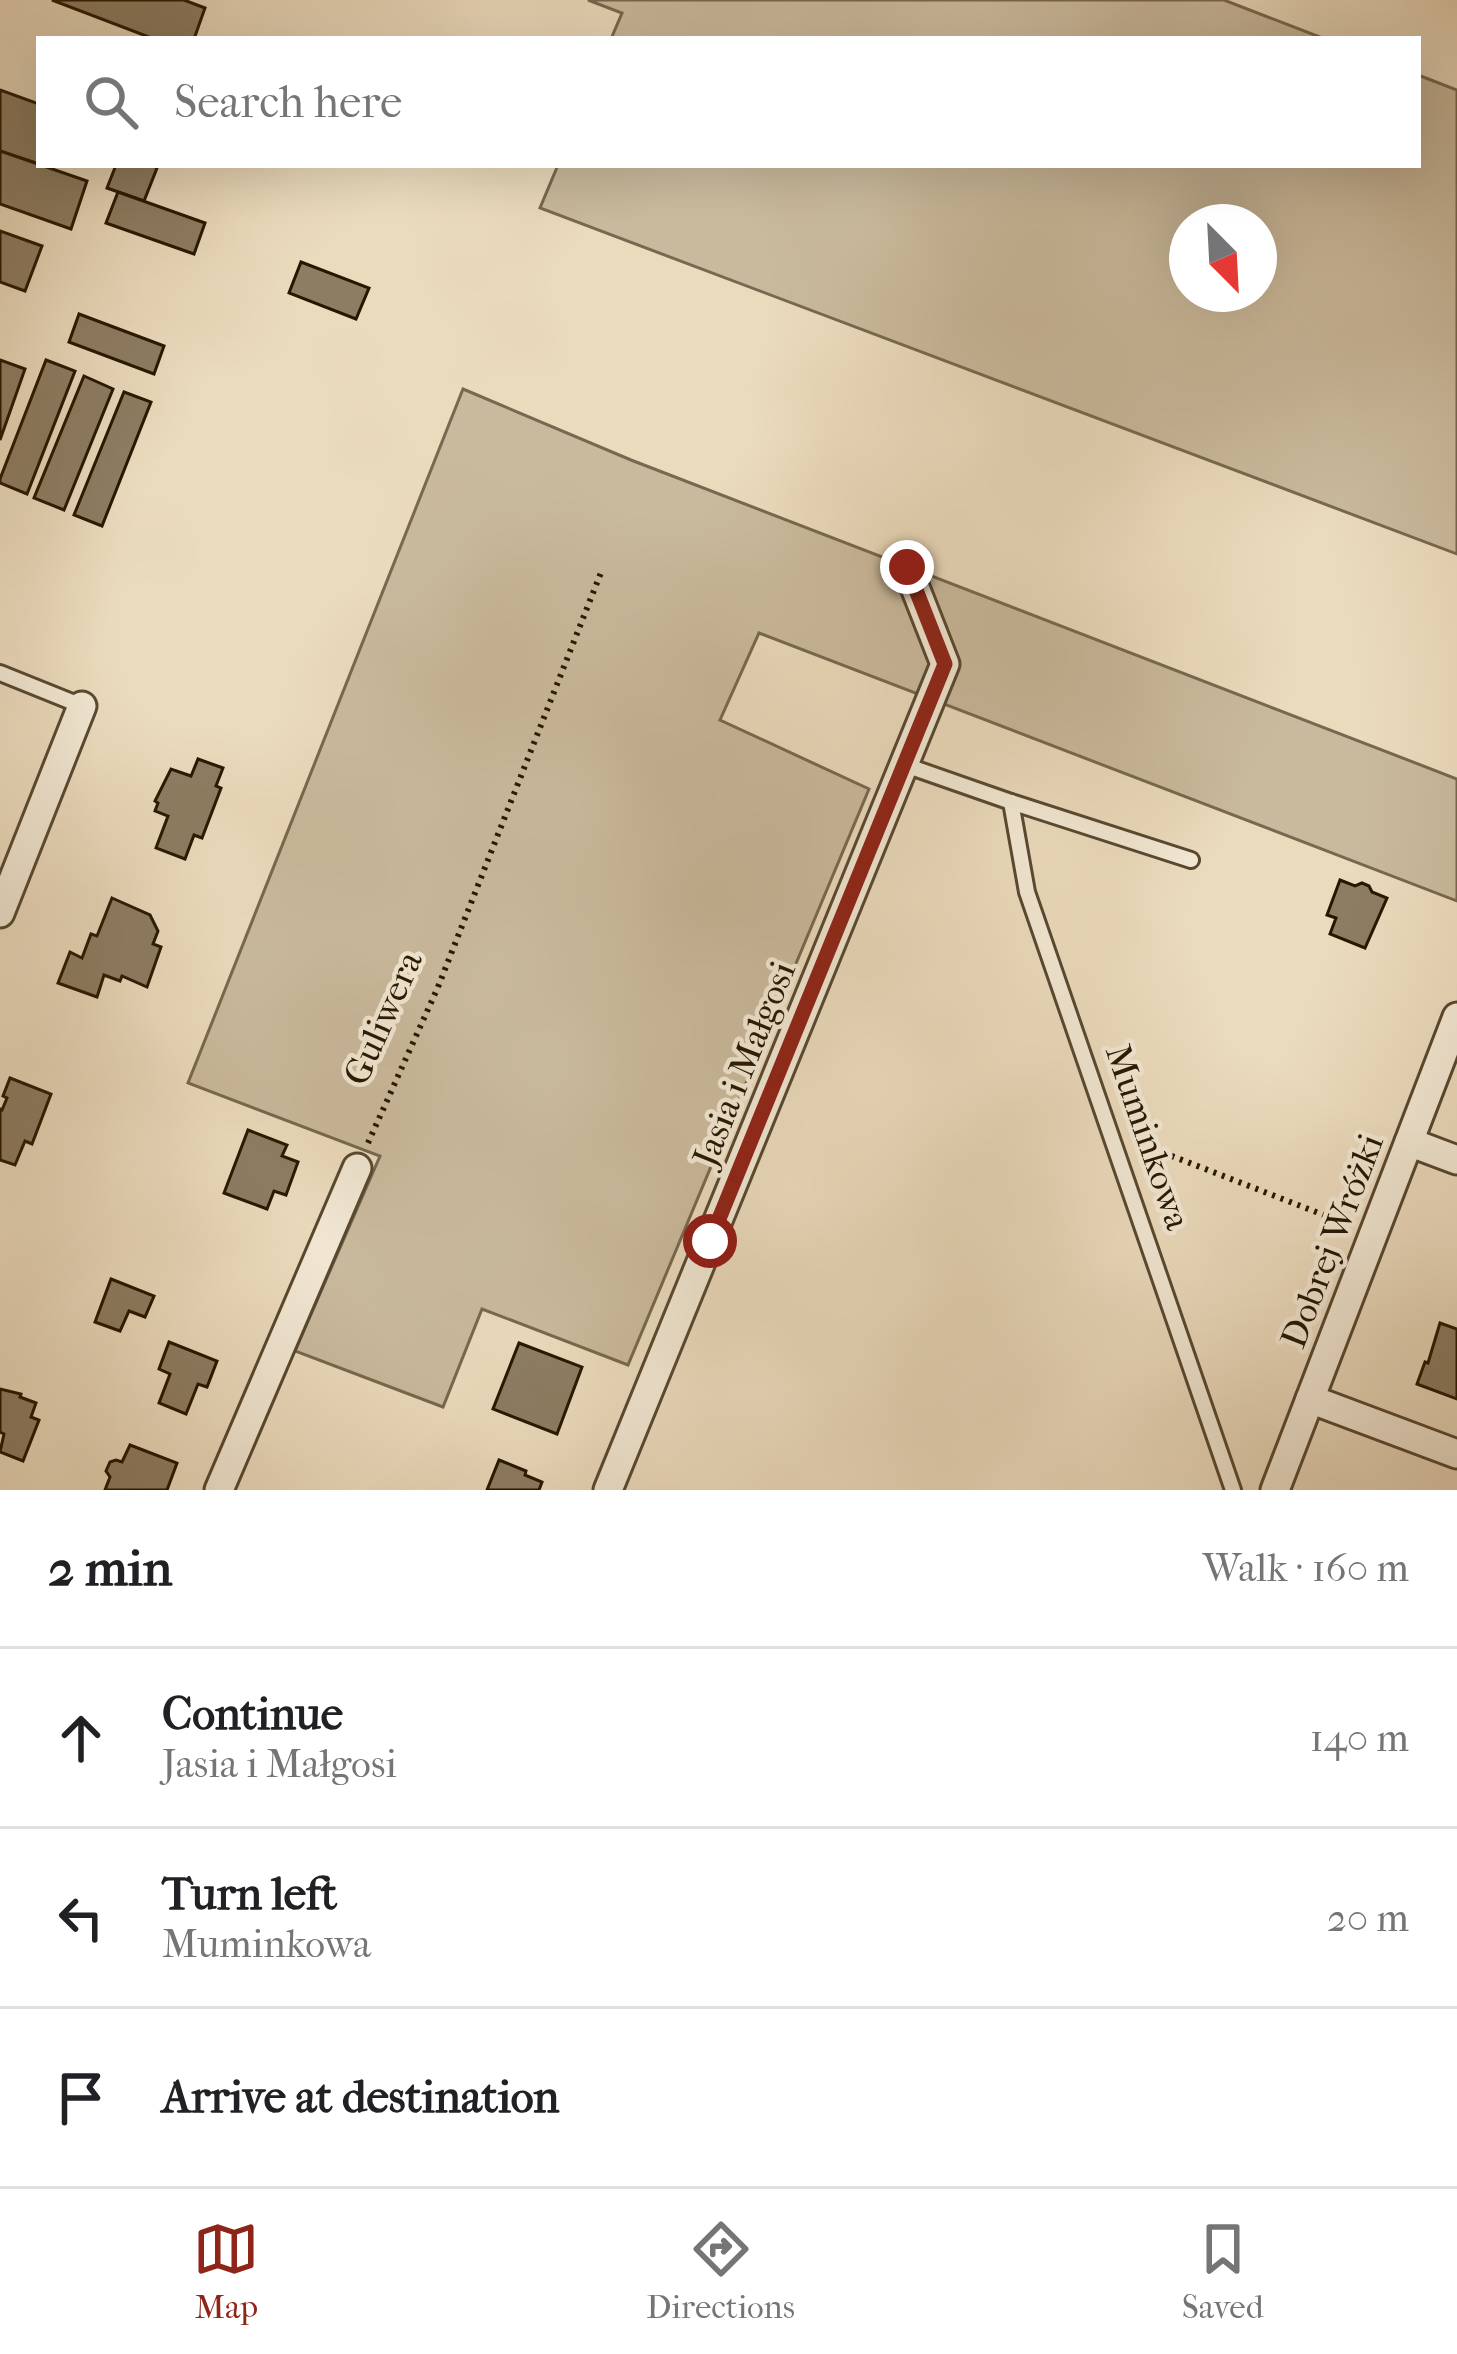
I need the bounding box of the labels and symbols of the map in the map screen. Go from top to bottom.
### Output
north arrow [1169,204,1277,312]
route end [880,540,934,594]
street label: Guliwera [335,944,431,1091]
street label: Jasia i Małgosi [683,955,804,1175]
street label: Muminkowa [1097,1039,1199,1235]
street label: Dobrej Wróżki [1272,1128,1392,1354]
route start [683,1214,737,1268]

